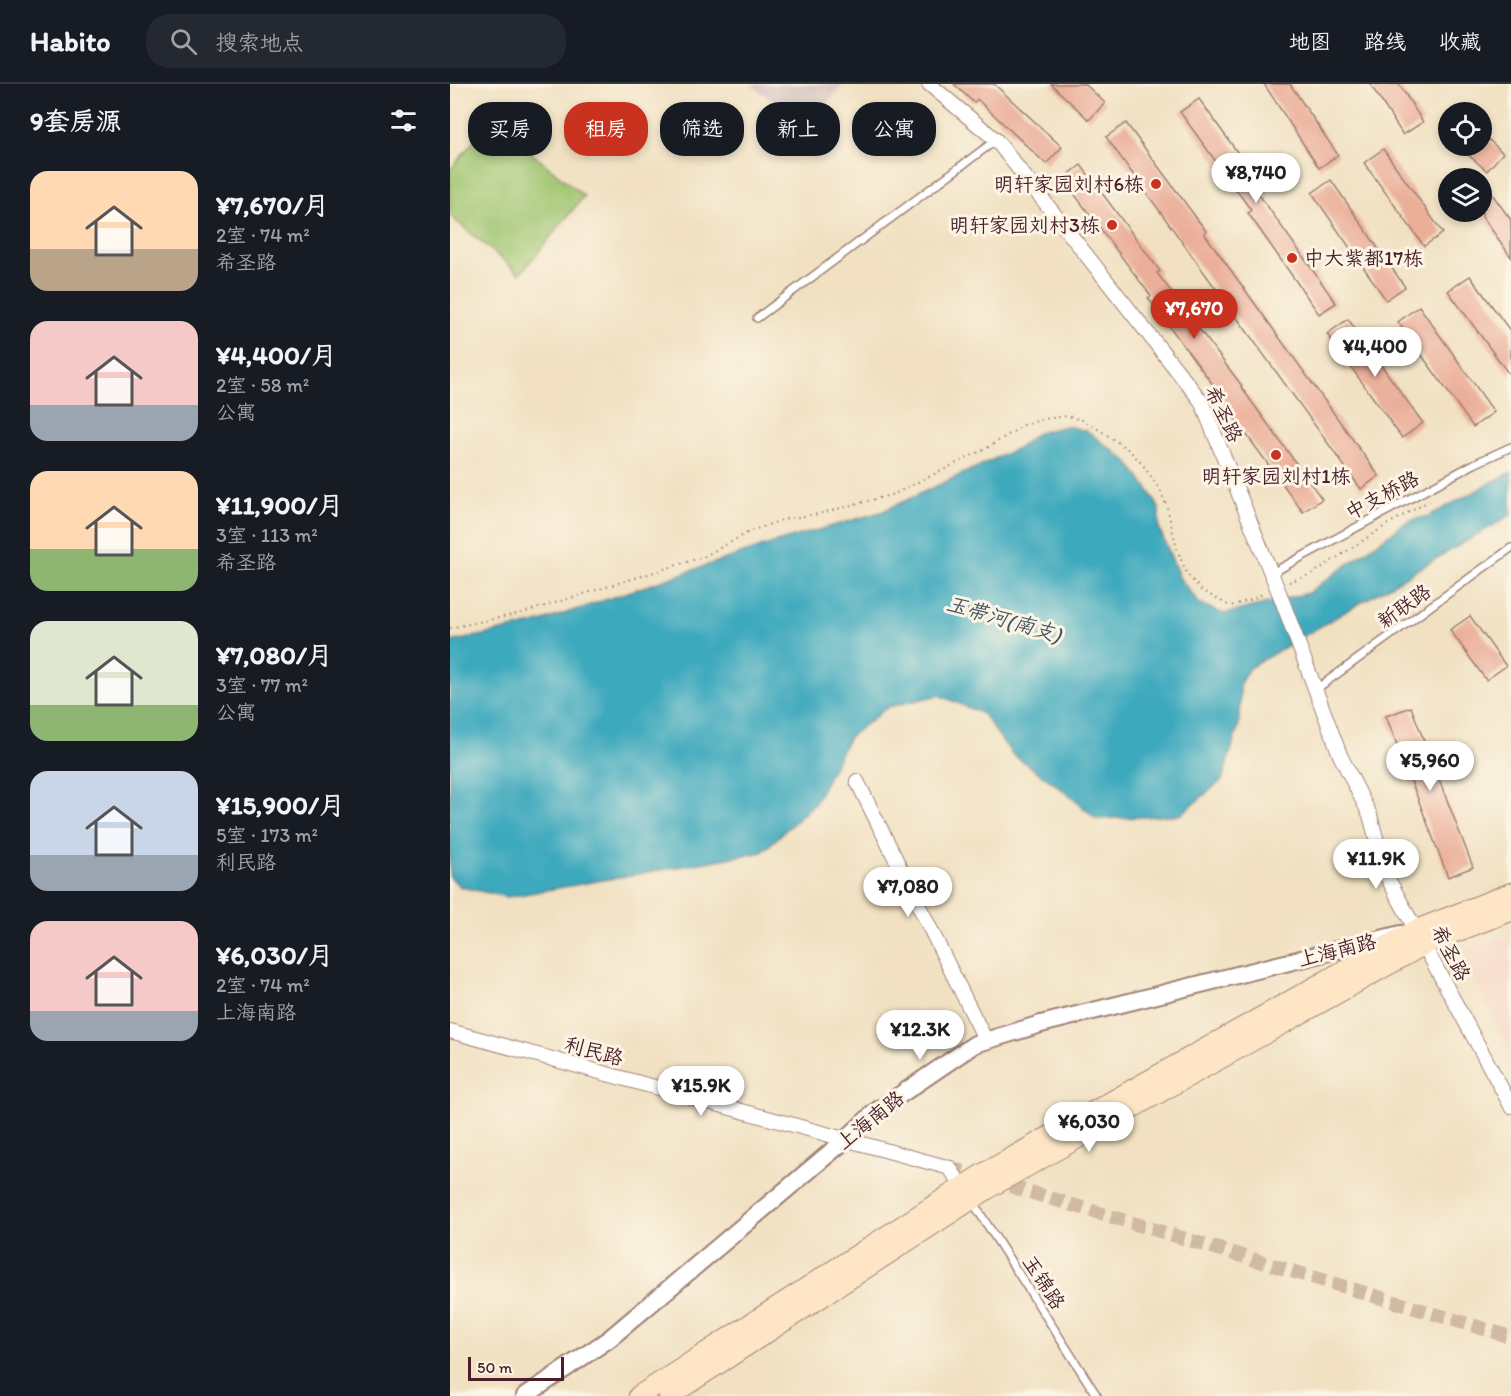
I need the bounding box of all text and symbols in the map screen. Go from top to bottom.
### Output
search box [146,14,566,68]
text: Habito [30,24,110,58]
icon: search [167,25,200,58]
text: 搜索地点 [215,29,303,56]
text: 地图 [1289,29,1331,54]
text: 路线 [1364,29,1406,54]
text: 收藏 [1439,29,1481,54]
chip: 买房 [468,102,552,156]
chip: 租房 [564,102,648,156]
chip: 筛选 [660,102,744,156]
chip: 新上 [756,102,840,156]
chip: 公寓 [852,102,936,156]
map controls [1438,102,1492,222]
button: locate [1438,102,1492,156]
icon: filters [387,104,420,137]
text: 9套房源 [30,105,122,137]
pin: ¥8,740 [1207,153,1305,204]
text: ¥8,740 [1225,160,1287,184]
button: layers [1438,168,1492,222]
place label: 明轩家园刘村6栋 [993,172,1144,196]
marker: 明轩家园刘村6栋 [1149,177,1163,191]
text: ¥7,670/月 [216,189,329,221]
icon: home [78,195,150,267]
place label: 明轩家园刘村3栋 [949,213,1100,237]
marker: 明轩家园刘村3栋 [1105,218,1119,232]
text: 2室 · 74 m² [216,223,310,247]
place label: 中大紫都17栋 [1304,246,1423,270]
text: 希圣路 [216,250,276,274]
marker: 中大紫都17栋 [1285,251,1299,265]
pin: ¥7,670 [1145,289,1243,340]
text: ¥7,670 [1165,296,1223,320]
pin: ¥4,400 [1326,327,1424,378]
text: ¥4,400 [1343,334,1407,358]
text: ¥4,400/月 [216,339,337,371]
icon: home [78,345,150,417]
text: 2室 · 58 m² [216,373,309,397]
street label: 希圣路 [1200,382,1248,447]
text: 公寓 [216,400,256,424]
marker: 明轩家园刘村1栋 [1269,448,1283,462]
place label: 明轩家园刘村1栋 [1201,464,1351,488]
street label: 中支桥路 [1341,465,1424,524]
text: ¥11,900/月 [216,489,343,521]
icon: home [78,495,150,567]
text: 3室 · 113 m² [216,523,318,547]
text: 希圣路 [216,550,276,574]
street label: 新联路 [1373,578,1436,633]
water label: 玉带河(南支) [944,590,1066,647]
text: ¥7,080/月 [216,639,333,671]
icon: home [78,645,150,717]
text: 3室 · 77 m² [216,673,308,697]
text: 公寓 [216,700,256,724]
pin: ¥5,960 [1381,741,1479,792]
text: ¥5,960 [1400,748,1460,772]
text: ¥15,900/月 [216,789,345,821]
icon: home [78,795,150,867]
text: 5室 · 173 m² [216,823,318,847]
pin: ¥11.9K [1327,839,1425,890]
text: ¥11.9K [1347,846,1405,870]
text: 利民路 [216,850,276,874]
pin: ¥7,080 [859,867,957,918]
text: ¥7,080 [877,874,939,898]
street label: 希圣路 [1426,921,1476,986]
street label: 上海南路 [1295,928,1380,971]
text: ¥6,030/月 [216,939,334,971]
icon: home [78,945,150,1017]
text: 2室 · 74 m² [216,973,310,997]
text: 上海南路 [216,1000,296,1024]
pin: ¥12.3K [871,1010,969,1061]
text: ¥12.3K [890,1017,950,1041]
street label: 利民路 [562,1032,627,1071]
pin: ¥15.9K [652,1066,750,1117]
text: ¥15.9K [671,1073,731,1097]
street label: 上海南路 [831,1085,909,1154]
pin: ¥6,030 [1040,1102,1138,1153]
text: ¥6,030 [1058,1109,1120,1133]
street label: 玉锦路 [1018,1250,1071,1315]
scale bar [468,1354,564,1382]
text: 50 m [477,1358,512,1377]

